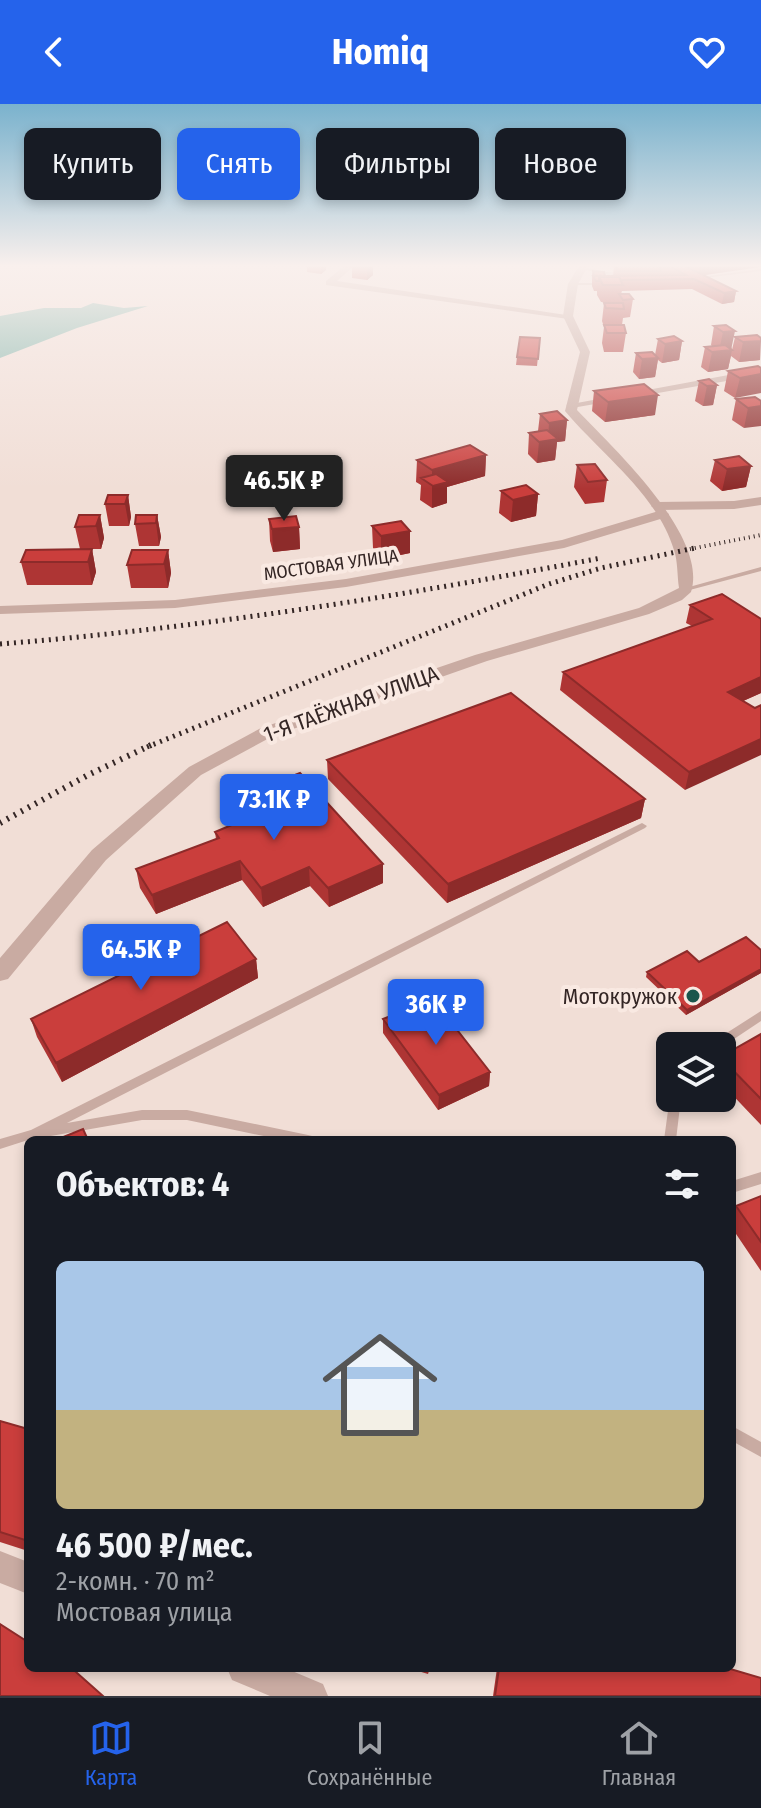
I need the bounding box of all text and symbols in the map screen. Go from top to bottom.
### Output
icon: back [32,30,76,74]
text: Homiq [332,30,429,74]
icon: heart [685,30,729,74]
chip: Купить [24,128,161,200]
chip: Снять [177,128,300,200]
chip: Фильтры [316,128,479,200]
chip: Новое [495,128,626,200]
pin: 46.5K ₽ [210,455,358,523]
text: 46.5K ₽ [244,465,324,496]
street label: МОСТОВАЯ УЛИЦА [262,545,400,585]
street label: 1-Я ТАЁЖНАЯ УЛИЦА [260,660,443,748]
pin: 73.1K ₽ [200,774,348,842]
text: 73.1K ₽ [238,784,310,815]
pin: 64.5K ₽ [67,924,215,992]
text: 64.5K ₽ [101,934,181,965]
pin: 36K ₽ [380,979,492,1047]
place label: Мотокружок [563,983,678,1010]
marker: Мотокружок [684,987,702,1005]
text: 36K ₽ [406,989,466,1020]
map controls [656,1032,736,1112]
button: layers [656,1032,736,1112]
icon: filters [660,1162,704,1206]
text: Объектов: 4 [56,1164,229,1205]
icon: home [308,1313,452,1457]
text: 46 500 ₽/мес. [56,1525,253,1566]
text: 2-комн. · 70 m² [56,1566,215,1597]
text: Мостовая улица [56,1597,233,1628]
tab: Карта [85,1716,137,1791]
tab: Сохранённые [307,1716,432,1791]
tab: Главная [602,1716,676,1791]

